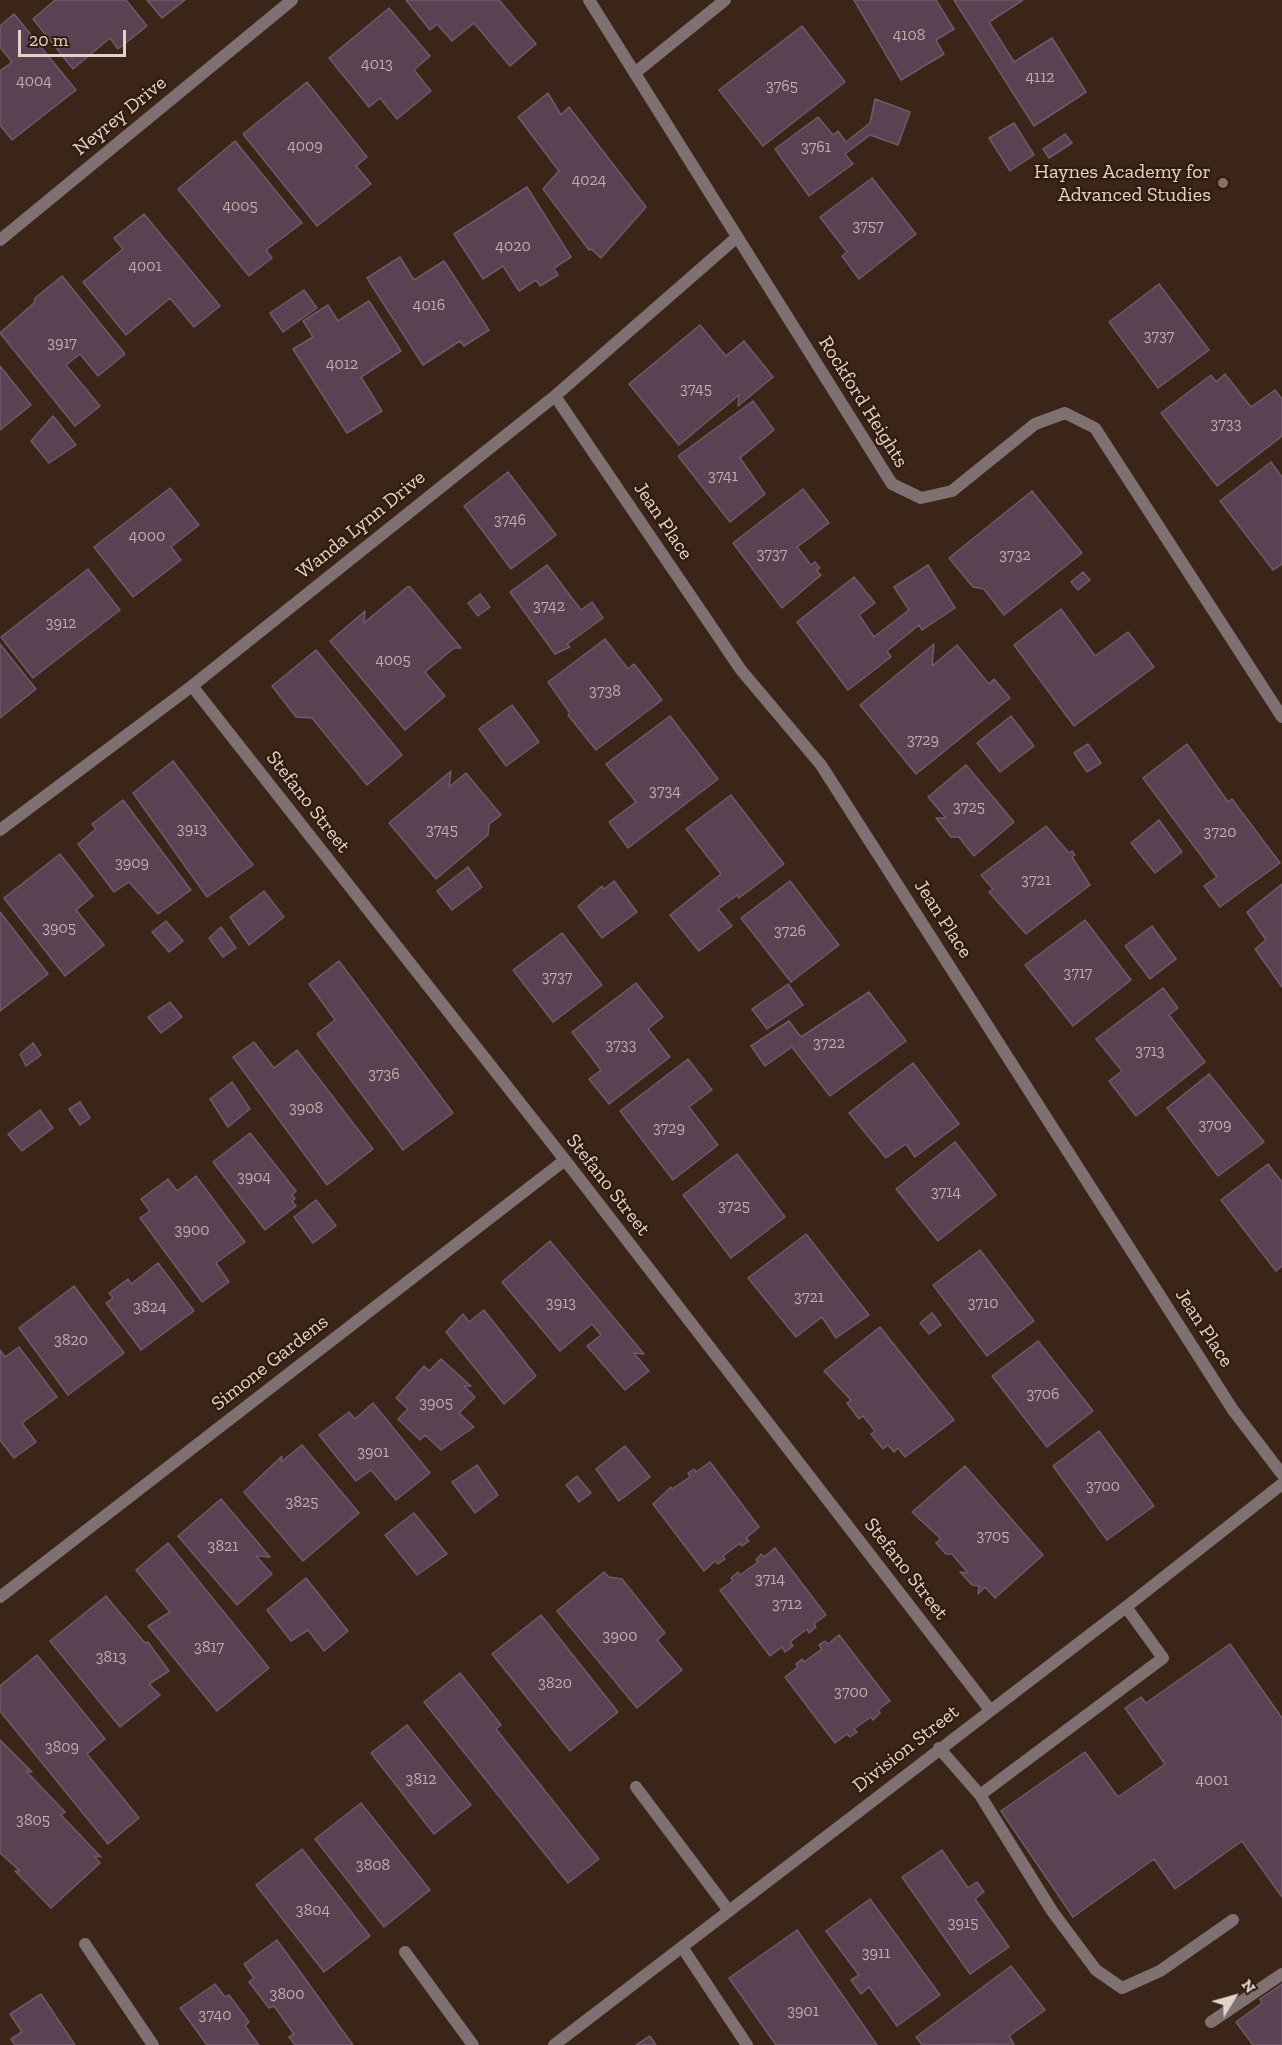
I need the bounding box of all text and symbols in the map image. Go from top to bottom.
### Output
scale bar [21,18,129,56]
house number: 4108 [893,25,925,45]
text: 20 m [29,29,68,51]
house number: 4013 [361,54,393,74]
house number: 4112 [1025,67,1055,87]
house number: 4004 [16,71,52,91]
street label: Neyrey Drive [69,71,171,161]
house number: 3765 [766,76,798,96]
house number: 4009 [287,136,323,156]
house number: 3761 [801,137,831,157]
place label: Haynes Academy for Advanced Studies [1034,160,1211,207]
house number: 4024 [572,170,606,190]
marker: Haynes Academy for Advanced Studies [1216,176,1230,190]
house number: 4005 [222,196,258,216]
house number: 3757 [852,216,884,236]
house number: 4020 [495,236,531,256]
house number: 4001 [128,256,162,276]
house number: 4016 [413,295,445,315]
house number: 3737 [1144,326,1174,346]
street label: Rockford Heights [813,332,913,472]
house number: 3917 [47,333,77,353]
house number: 4012 [326,354,358,374]
house number: 3745 [680,379,712,399]
house number: 3733 [1210,414,1242,434]
street label: Wanda Lynn Drive [292,466,430,584]
house number: 3741 [708,466,738,486]
street label: Jean Place [628,477,698,565]
house number: 3746 [494,510,526,530]
house number: 4000 [129,526,165,546]
house number: 3737 [757,544,787,564]
house number: 3732 [999,545,1031,565]
house number: 3742 [533,596,565,616]
house number: 3912 [46,613,76,633]
house number: 4005 [375,650,411,670]
house number: 3738 [589,681,621,701]
house number: 3729 [907,730,939,750]
street label: Stefano Street [261,746,355,858]
house number: 3734 [649,781,681,801]
house number: 3725 [953,797,985,817]
house number: 3913 [177,819,207,839]
house number: 3745 [426,820,458,840]
house number: 3720 [1204,822,1236,842]
house number: 3909 [115,853,149,873]
house number: 3721 [1021,870,1051,890]
street label: Jean Place [909,875,977,963]
house number: 3905 [42,918,76,938]
house number: 3726 [774,921,806,941]
house number: 3717 [1064,963,1092,983]
house number: 3737 [542,967,572,987]
house number: 3722 [813,1033,845,1053]
house number: 3733 [605,1035,637,1055]
house number: 3713 [1135,1041,1165,1061]
house number: 3736 [368,1064,400,1084]
house number: 3908 [289,1098,323,1118]
house number: 3709 [1198,1115,1232,1135]
house number: 3729 [653,1118,685,1138]
street label: Stefano Street [561,1129,655,1241]
house number: 3904 [237,1167,271,1187]
house number: 3714 [931,1182,961,1202]
house number: 3725 [718,1196,750,1216]
house number: 3900 [175,1220,209,1240]
street label: Jean Place [1170,1284,1238,1372]
house number: 3721 [794,1287,824,1307]
house number: 3913 [546,1293,576,1313]
house number: 3710 [968,1293,998,1313]
house number: 3824 [133,1297,167,1317]
street label: Simone Gardens [207,1310,333,1416]
house number: 3820 [54,1330,88,1350]
house number: 3706 [1026,1384,1060,1404]
house number: 3905 [419,1393,453,1413]
house number: 3901 [357,1442,389,1462]
house number: 3700 [1086,1476,1120,1496]
house number: 3825 [286,1492,318,1512]
street label: Stefano Street [859,1513,953,1625]
house number: 3705 [977,1526,1009,1546]
house number: 3821 [208,1536,238,1556]
house number: 3714 [755,1569,785,1589]
house number: 3712 [772,1594,802,1614]
house number: 3900 [603,1626,637,1646]
house number: 3817 [194,1637,224,1657]
house number: 3813 [96,1647,126,1667]
house number: 3820 [538,1673,572,1693]
house number: 3700 [834,1682,868,1702]
street label: Division Street [848,1700,964,1798]
house number: 3809 [45,1737,79,1757]
house number: 3812 [406,1769,436,1789]
house number: 4001 [1195,1770,1229,1790]
house number: 3805 [16,1810,50,1830]
house number: 3808 [356,1855,390,1875]
house number: 3804 [296,1900,330,1920]
house number: 3915 [948,1913,978,1933]
house number: 3911 [862,1943,890,1963]
north arrow [1204,1967,1264,2027]
text: N [1238,1975,1260,1996]
house number: 3800 [270,1984,304,2004]
house number: 3901 [787,2001,819,2021]
house number: 3740 [199,2005,231,2025]

